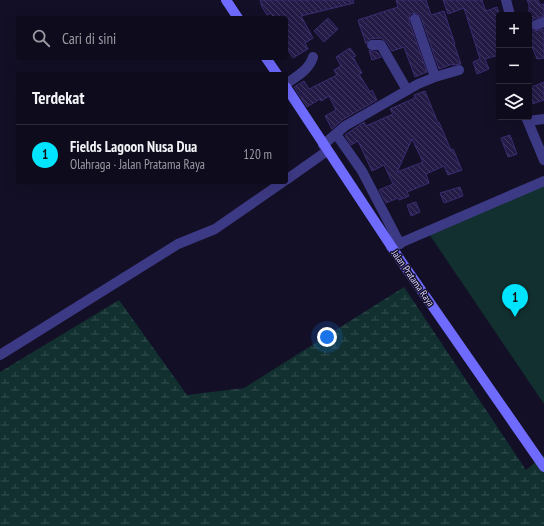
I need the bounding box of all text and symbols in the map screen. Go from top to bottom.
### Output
map controls [496,12,532,120]
button: + [496,12,532,48]
search box [16,16,288,60]
icon: search [30,27,52,49]
text: Cari di sini [62,29,116,48]
button: − [496,48,532,84]
button: layers [496,84,532,120]
text: Terdekat [32,87,84,109]
text: Fields Lagoon Nusa Dua [70,137,197,156]
text: 1 [42,146,48,163]
text: 120 m [243,146,272,163]
text: Olahraga · Jalan Pratama Raya [70,156,205,173]
street label: Jalan Pratama Raya [388,246,437,309]
pin: 1 [502,284,528,317]
your location [317,327,337,347]

